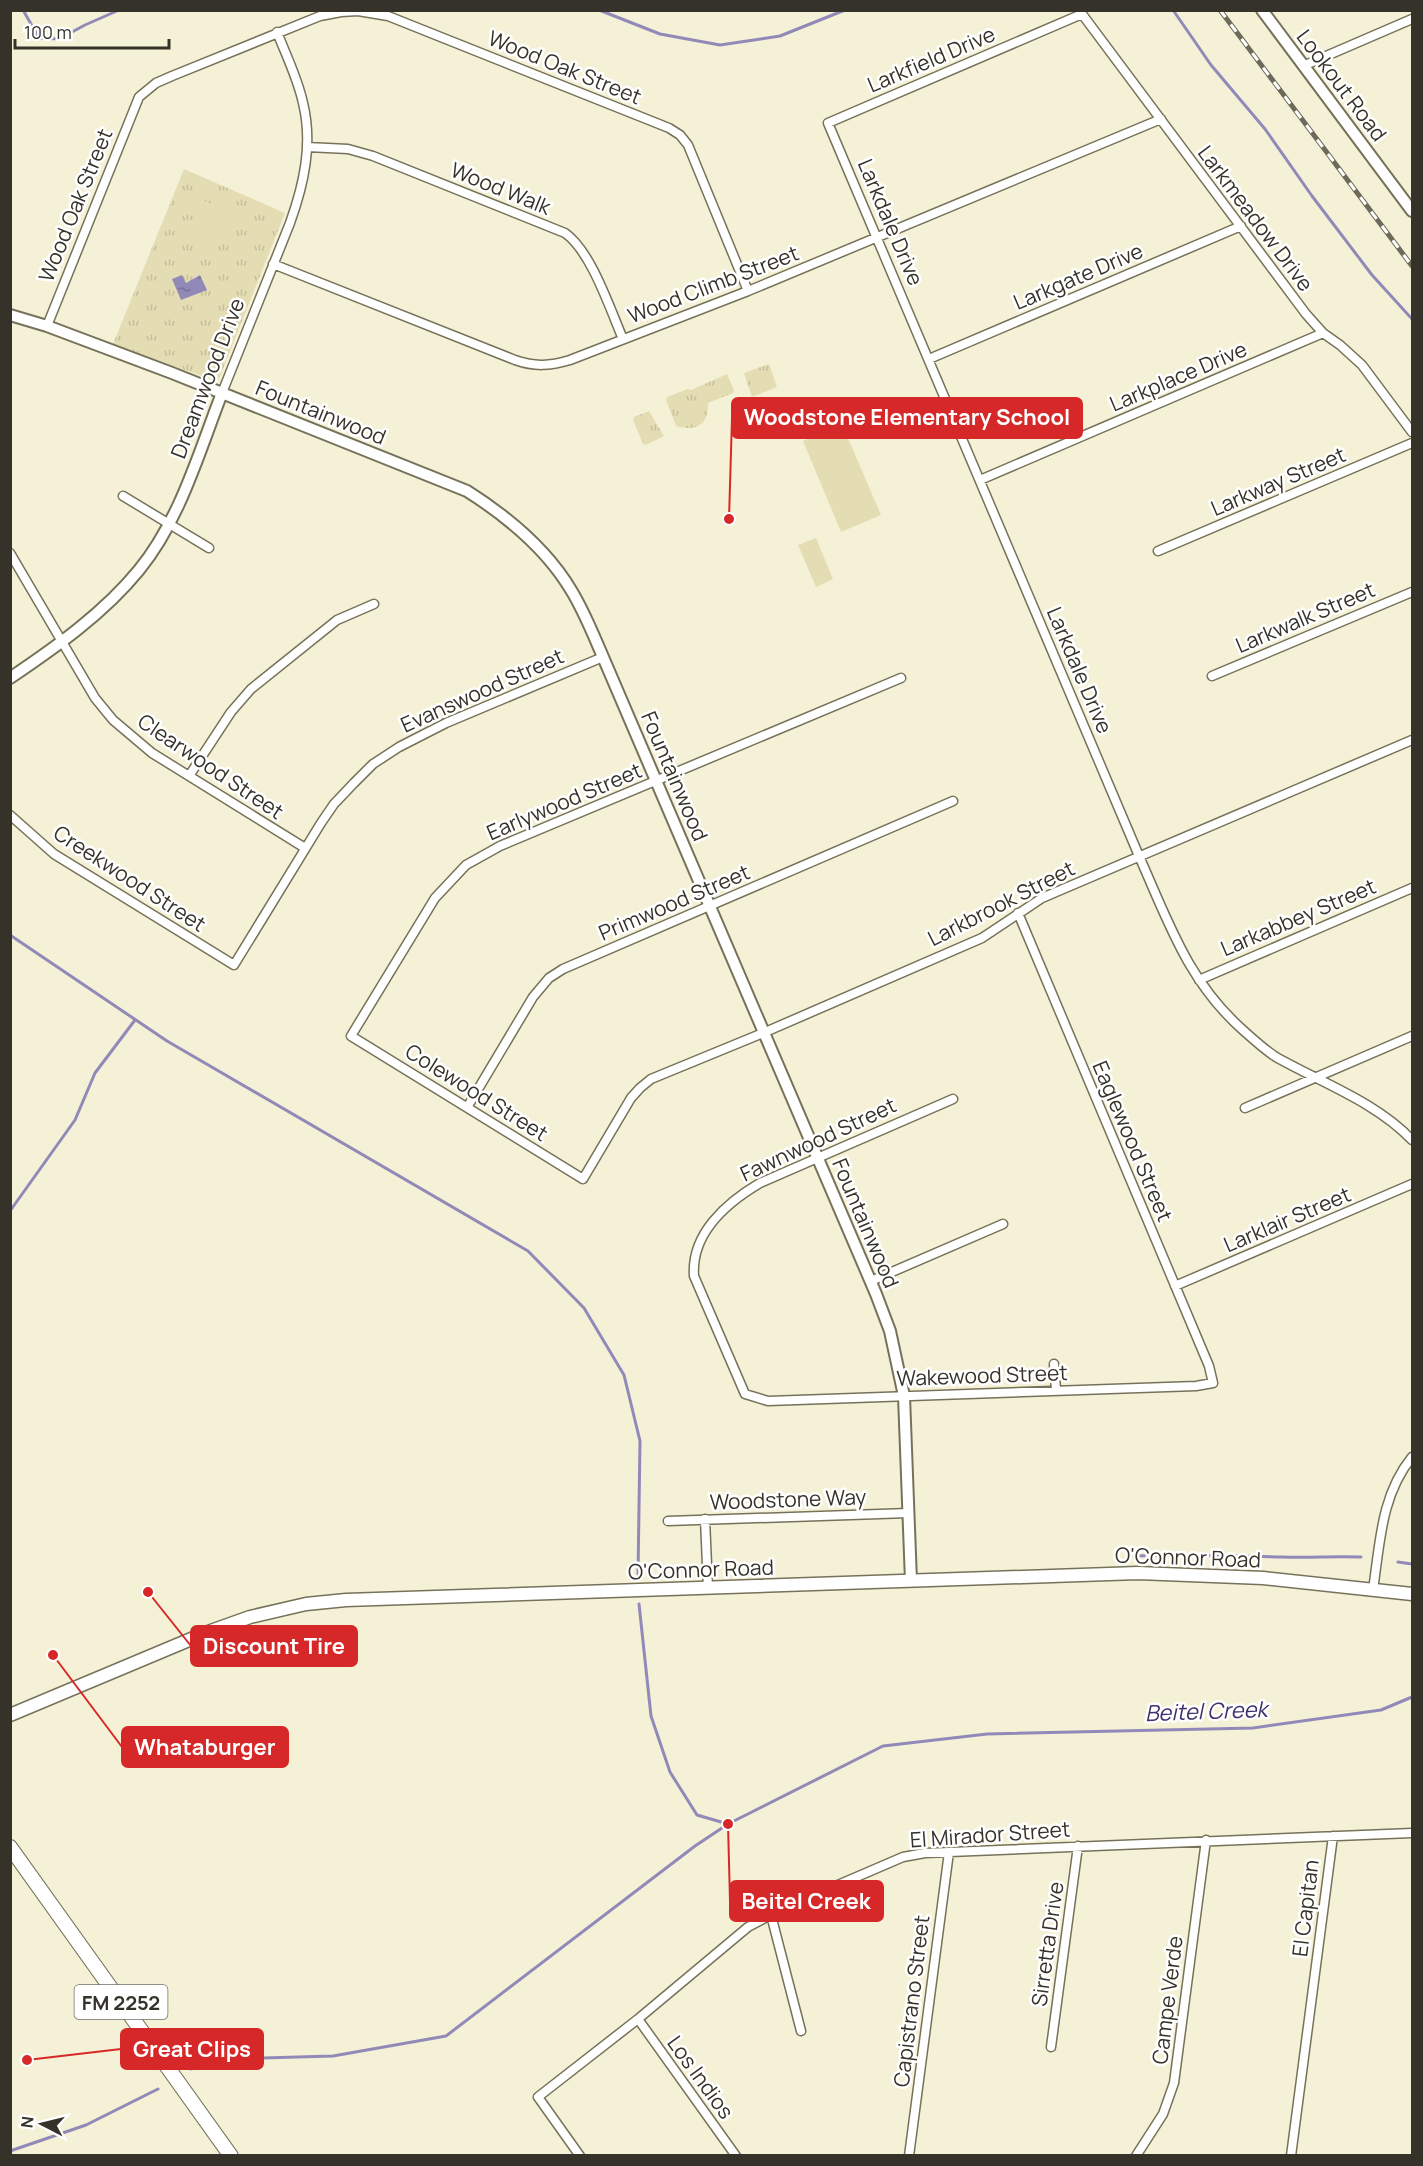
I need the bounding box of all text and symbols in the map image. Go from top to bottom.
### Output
scale bar [15,12,170,50]
text: 100 m [24,20,72,44]
street label: Larkfield Drive [863,20,999,98]
street label: Wood Oak Street [484,23,646,111]
street label: Lookout Road [1291,23,1393,147]
street label: Wood Oak Street [31,124,119,286]
street label: Larkmeadow Drive [1192,139,1320,297]
street label: Wood Walk [447,155,556,221]
street label: Larkdale Drive [852,155,930,289]
street label: Larkgate Drive [1009,236,1147,316]
street label: Wood Climb Street [624,239,802,329]
street label: Dreamwood Drive [164,294,250,462]
street label: Larkplace Drive [1105,335,1251,417]
street label: Fountainwood [252,373,390,451]
callout: Woodstone Elementary School [732,398,1082,438]
text: Woodstone Elementary School [744,402,1070,432]
street label: Larkway Street [1206,440,1350,522]
street label: Larkwalk Street [1231,575,1379,659]
street label: Larkdale Drive [1041,603,1119,737]
street label: Evanswood Street [396,641,568,739]
street label: Clearwood Street [133,707,289,825]
street label: Fountainwood [635,707,715,845]
street label: Earlywood Street [482,756,646,846]
street label: Creekwood Street [48,818,212,938]
street label: Larkbrook Street [923,854,1079,952]
street label: Primwood Street [594,857,754,947]
street label: Larkabbey Street [1216,872,1380,962]
street label: Colewood Street [400,1037,554,1147]
street label: Eaglewood Street [1087,1057,1179,1225]
street label: Fawnwood Street [736,1091,900,1187]
street label: Fountainwood [826,1154,906,1292]
street label: Larklair Street [1219,1180,1355,1258]
street label: Wakewood Street [896,1358,1068,1392]
street label: Woodstone Way [709,1482,867,1516]
street label: O'Connor Road [1115,1540,1261,1574]
street label: O'Connor Road [628,1552,774,1586]
callout: Discount Tire [191,1626,357,1666]
text: Discount Tire [203,1631,345,1661]
water label: Beitel Creek [1144,1694,1271,1728]
callout: Whataburger [122,1727,288,1767]
text: Whataburger [134,1732,276,1762]
street label: El Mirador Street [909,1814,1071,1854]
street label: El Capitan [1285,1858,1325,1958]
street label: Sirretta Drive [1024,1880,1070,2008]
callout: Beitel Creek [730,1881,883,1921]
text: Beitel Creek [741,1886,872,1916]
street label: Capistrano Street [887,1913,935,2089]
street label: Campe Verde [1145,1934,1189,2066]
road number: FM 2252 [74,1985,168,2019]
callout: Great Clips [121,2029,263,2069]
street label: Los Indios [661,2030,741,2124]
text: Great Clips [133,2034,251,2064]
north arrow [12,2094,72,2154]
text: N [15,2115,39,2129]

